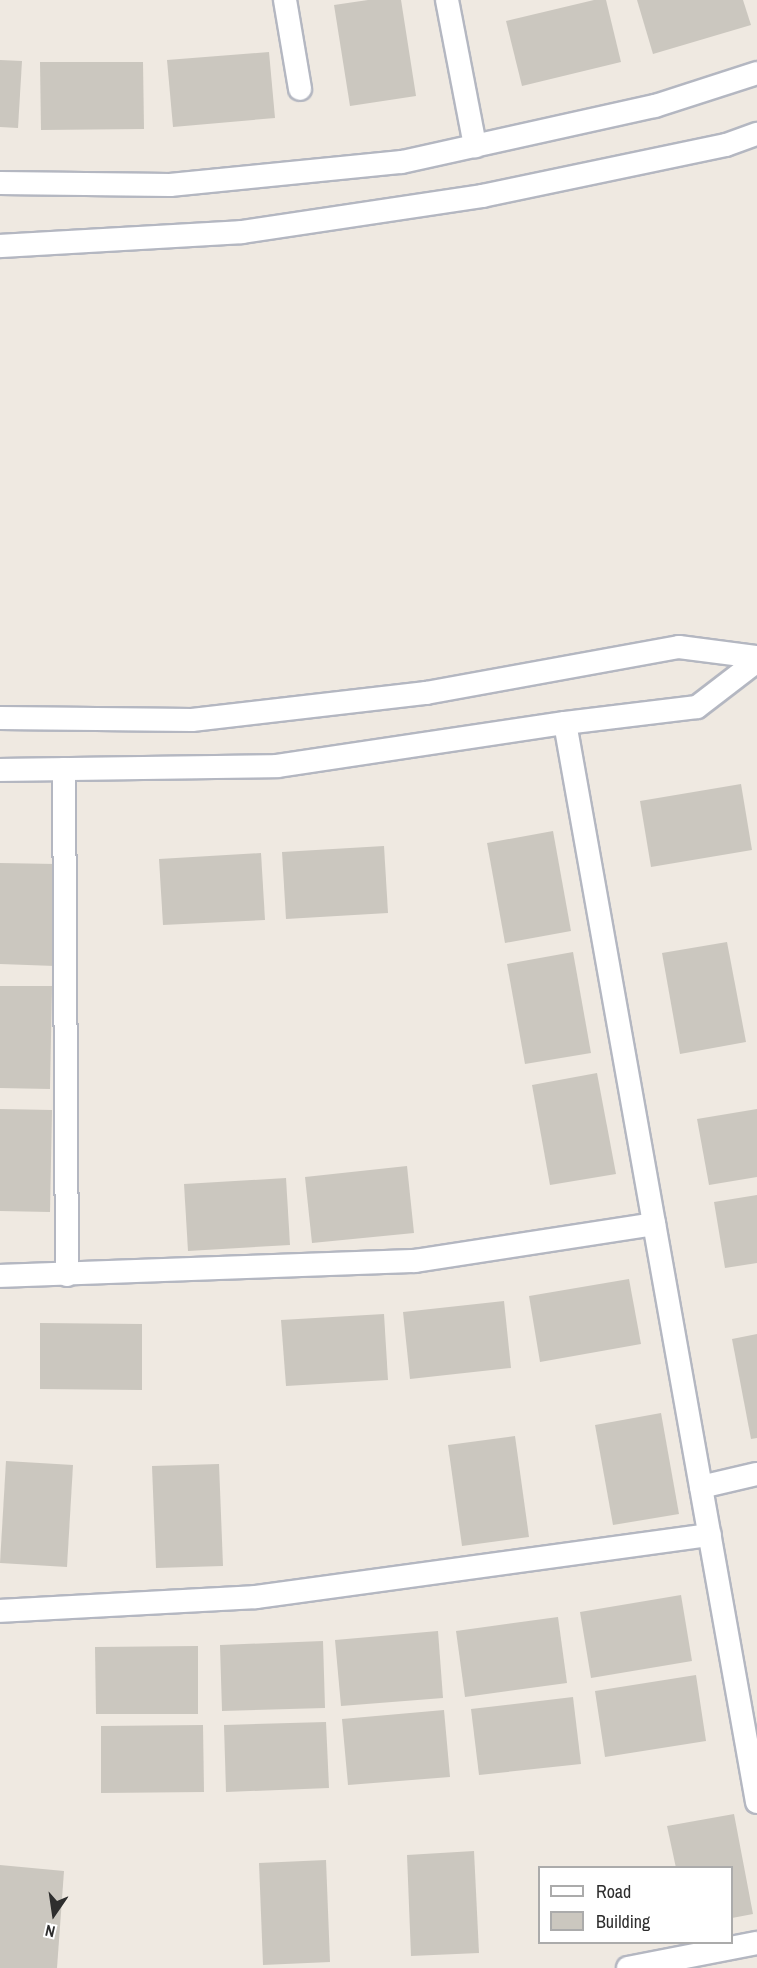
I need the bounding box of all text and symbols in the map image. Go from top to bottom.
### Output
legend [538,1866,733,1944]
text: Road [596,1879,631,1904]
north arrow [24,1884,84,1944]
text: Building [596,1909,650,1934]
text: N [43,1920,57,1943]

